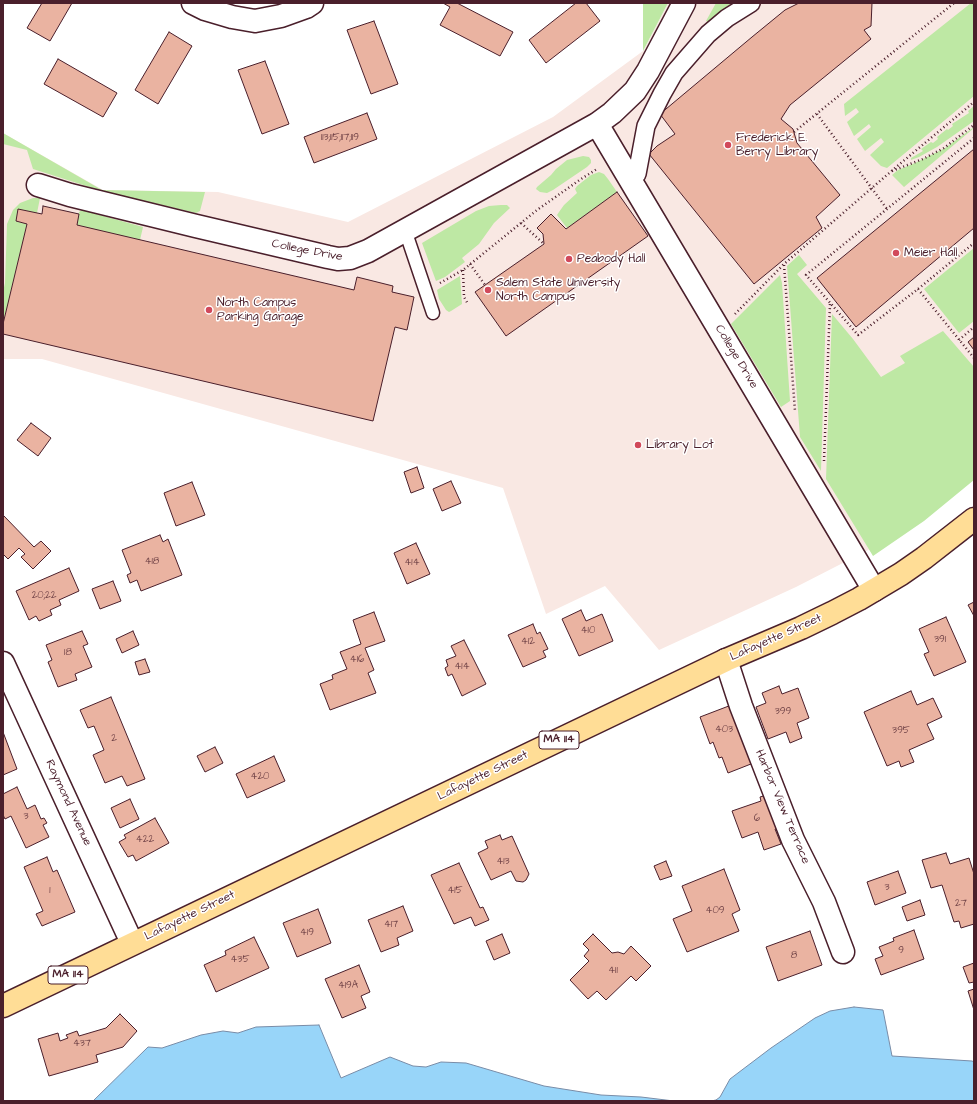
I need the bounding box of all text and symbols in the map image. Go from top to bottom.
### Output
place label: Frederick E. Berry Library [736,131,818,159]
house number: 113;115;117;119 [321,132,359,144]
marker: Frederick E. Berry Library [723,140,733,150]
street label: College Drive [270,237,344,265]
place label: Meier Hall [904,246,957,260]
marker: Meier Hall [891,248,901,258]
place label: Peabody Hall [577,252,645,266]
marker: Peabody Hall [564,254,574,264]
place label: Salem State University North Campus [496,276,620,304]
marker: Salem State University North Campus [483,285,493,295]
place label: North Campus Parking Garage [217,296,303,324]
marker: North Campus Parking Garage [204,305,214,315]
street label: College Drive [711,322,761,392]
place label: Library Lot [646,438,714,452]
marker: Library Lot [633,440,643,450]
house number: 418 [145,556,159,568]
house number: 414 [405,557,419,569]
house number: 20;22 [32,590,56,602]
street label: Lafayette Street [728,611,824,665]
house number: 410 [581,625,595,637]
house number: 391 [934,634,946,646]
house number: 412 [521,636,535,648]
house number: 18 [64,647,72,659]
house number: 416 [350,654,364,666]
house number: 414 [455,661,469,673]
house number: 399 [775,706,791,718]
house number: 403 [715,724,733,736]
house number: 395 [892,725,910,737]
road number: MA 114 [539,731,579,749]
house number: 2 [111,733,117,745]
street label: Lafayette Street [435,748,531,804]
street label: Harbor View Terrace [751,748,813,866]
street label: Raymond Avenue [42,758,94,848]
house number: 420 [251,771,269,783]
house number: 3 [23,811,29,823]
house number: 6 [754,813,760,825]
house number: 422 [136,834,154,846]
house number: 413 [496,856,510,868]
house number: 3 [884,882,890,894]
house number: 1 [49,885,51,897]
house number: 415 [447,885,463,897]
street label: Lafayette Street [142,888,238,944]
house number: 27 [955,898,967,910]
house number: 409 [706,905,724,917]
house number: 417 [384,919,398,931]
house number: 419 [300,927,314,939]
house number: 9 [898,945,904,957]
house number: 8 [791,950,797,962]
house number: 435 [231,954,249,966]
house number: 411 [608,965,618,977]
road number: MA 114 [48,966,88,984]
house number: 419A [338,980,358,992]
house number: 437 [73,1038,91,1050]

